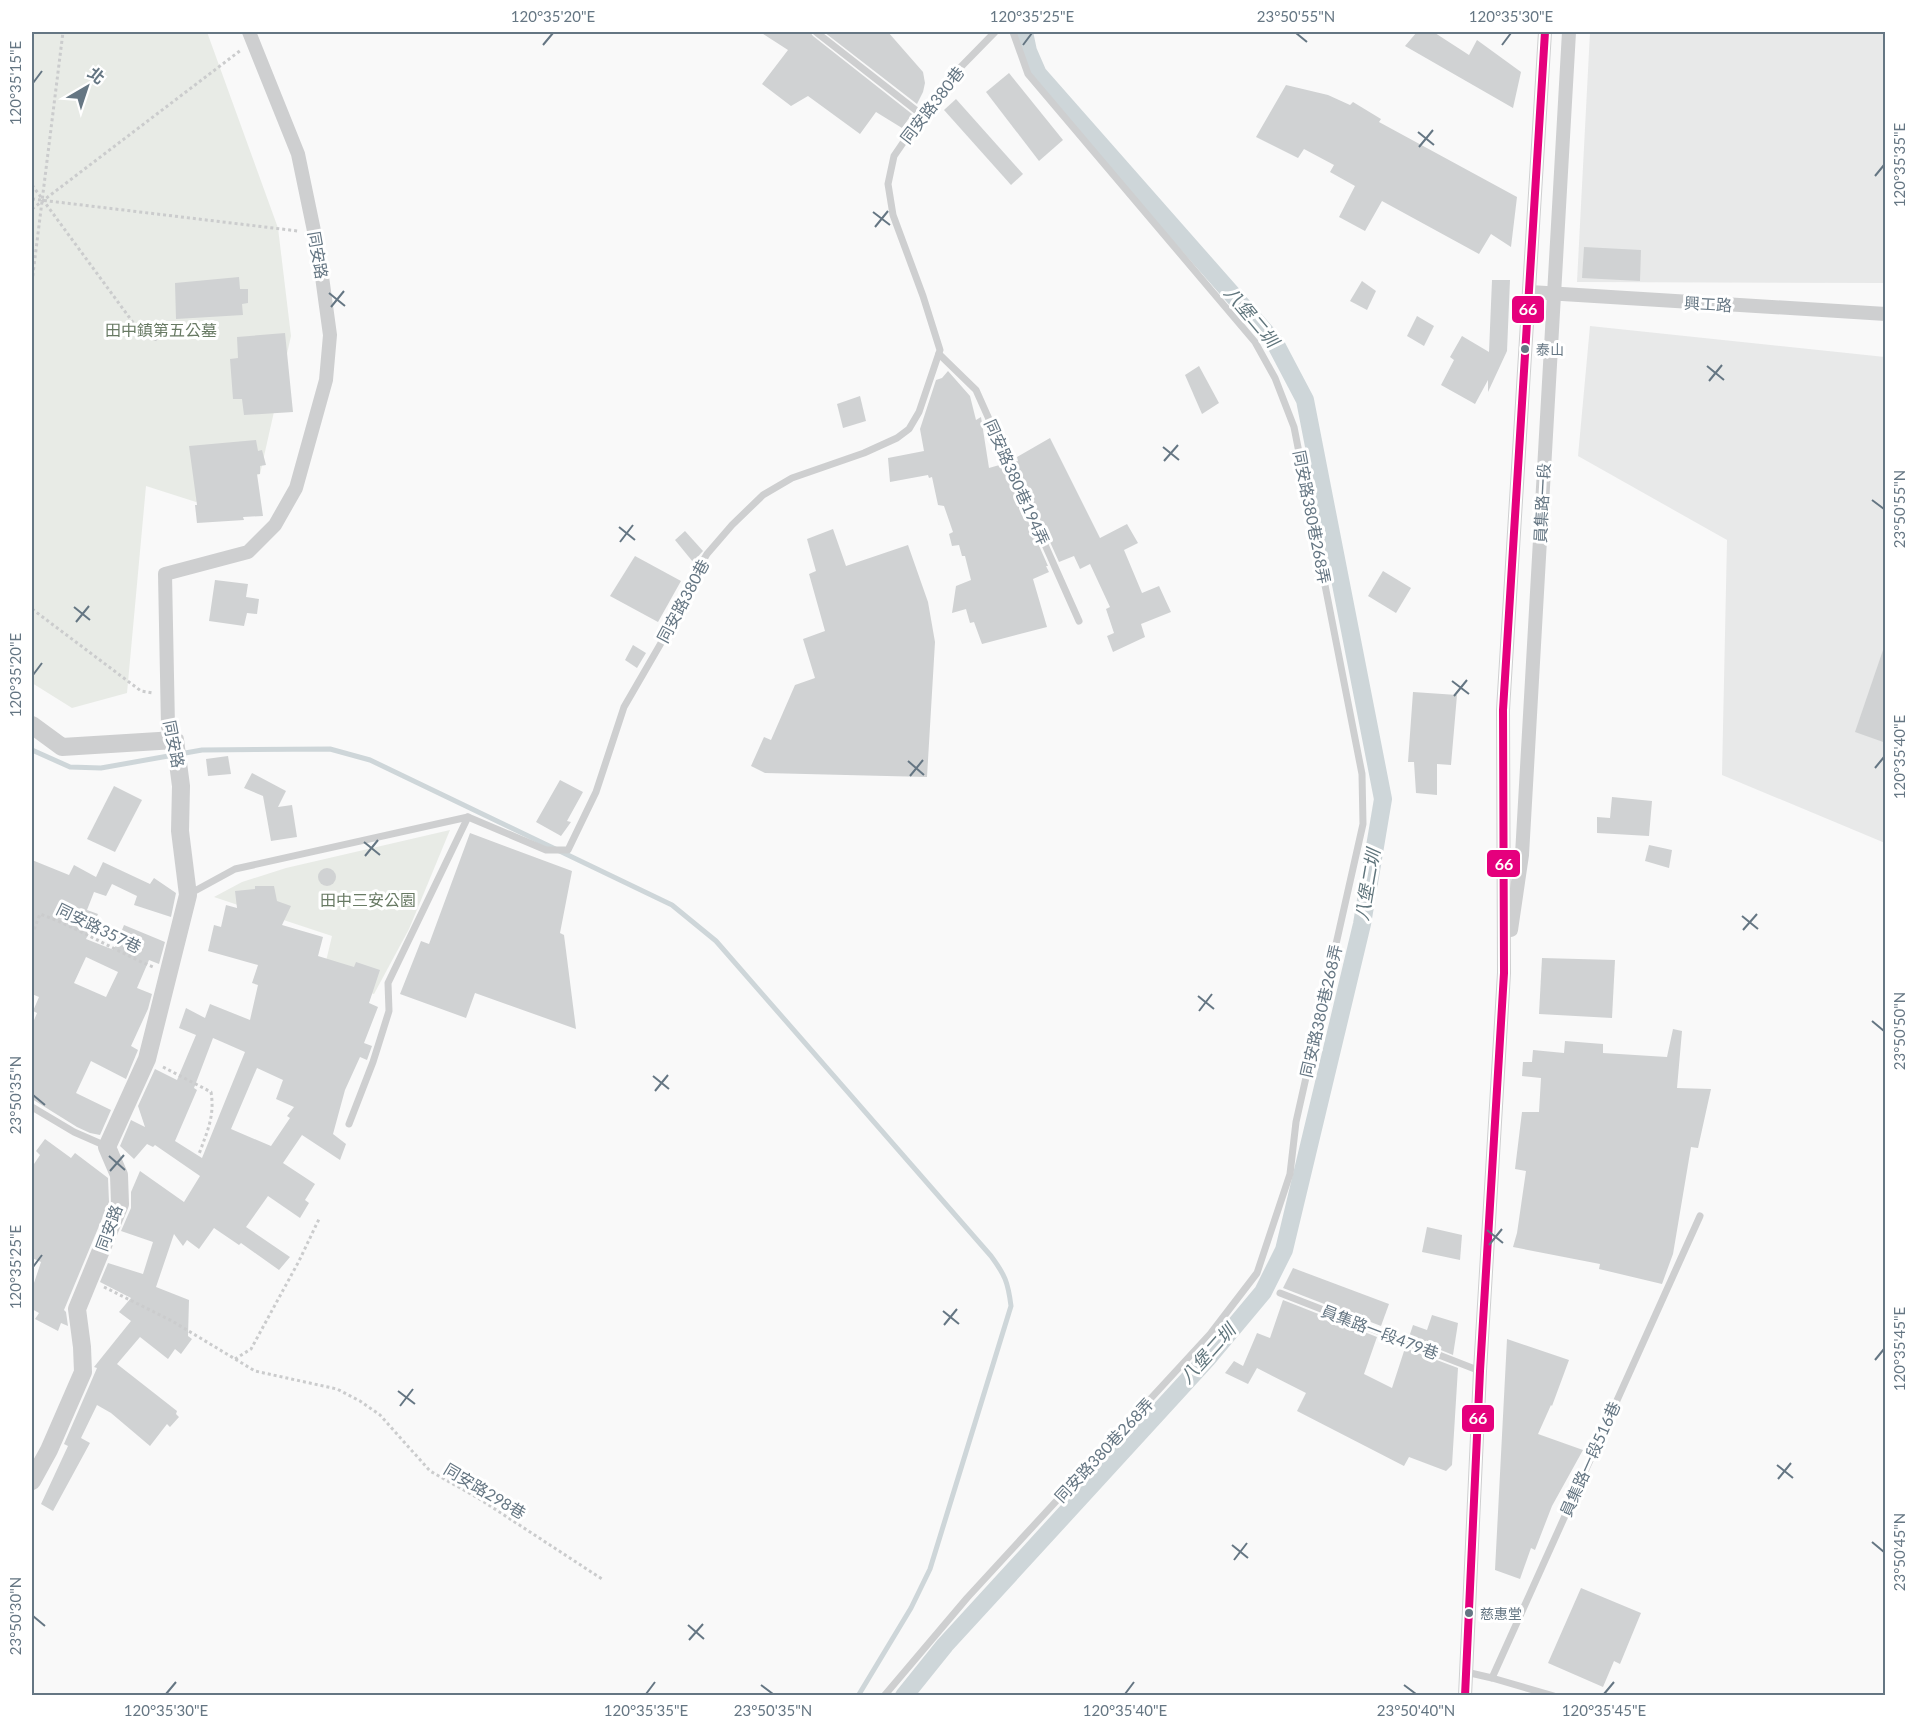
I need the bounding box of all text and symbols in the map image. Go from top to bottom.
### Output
text: 120°35'20"E [511,7,595,25]
text: 120°35'25"E [990,7,1074,25]
text: 23°50'55"N [1257,7,1335,25]
text: 120°35'30"E [1469,7,1553,25]
text: 120°35'15"E [6,41,24,125]
north arrow [57,57,117,117]
text: 北 [85,63,109,87]
street label: 同安路380巷 [896,63,967,147]
text: 120°35'35"E [1890,123,1908,207]
street label: 同安路 [305,230,332,280]
water label: 八堡二圳 [1220,282,1285,353]
street label: 興工路 [1684,293,1732,314]
line badge: 66 [1511,295,1545,324]
text: 66 [1519,299,1537,318]
park label: 田中鎮第五公墓 [105,320,217,339]
place label: 泰山 [1536,341,1564,358]
marker: 泰山 [1519,343,1531,355]
street label: 同安路380巷194弄 [981,416,1054,548]
street label: 同安路380巷268弄 [1290,448,1335,585]
street label: 員集路一段 [1530,463,1553,543]
text: 23°50'55"N [1890,470,1908,548]
street label: 同安路380巷 [653,556,713,646]
text: 120°35'20"E [6,633,24,717]
text: 120°35'40"E [1890,715,1908,799]
street label: 同安路 [161,719,188,769]
water label: 八堡二圳 [1350,845,1385,922]
line badge: 66 [1486,849,1521,878]
text: 66 [1495,854,1513,873]
park label: 田中三安公園 [320,890,416,909]
street label: 同安路357巷 [54,899,145,956]
street label: 同安路380巷268弄 [1296,943,1345,1079]
text: 23°50'50"N [1890,992,1908,1070]
text: 23°50'35"N [6,1056,24,1134]
street label: 同安路 [91,1202,126,1254]
text: 120°35'25"E [6,1225,24,1309]
street label: 員集路一段479巷 [1319,1300,1441,1363]
text: 120°35'45"E [1890,1307,1908,1391]
water label: 八堡二圳 [1175,1317,1242,1387]
street label: 同安路380巷268弄 [1050,1394,1157,1506]
street label: 員集路一段516巷 [1556,1398,1623,1519]
line badge: 66 [1461,1404,1495,1433]
text: 66 [1469,1408,1487,1427]
street label: 同安路298巷 [441,1459,530,1522]
text: 23°50'45"N [1890,1513,1908,1591]
text: 23°50'30"N [6,1577,24,1655]
place label: 慈惠堂 [1480,1605,1522,1622]
marker: 慈惠堂 [1463,1607,1475,1619]
text: 120°35'30"E [124,1701,208,1719]
text: 120°35'35"E [604,1701,688,1719]
text: 23°50'35"N [734,1701,812,1719]
text: 120°35'40"E [1083,1701,1167,1719]
text: 23°50'40"N [1377,1701,1455,1719]
text: 120°35'45"E [1562,1701,1646,1719]

